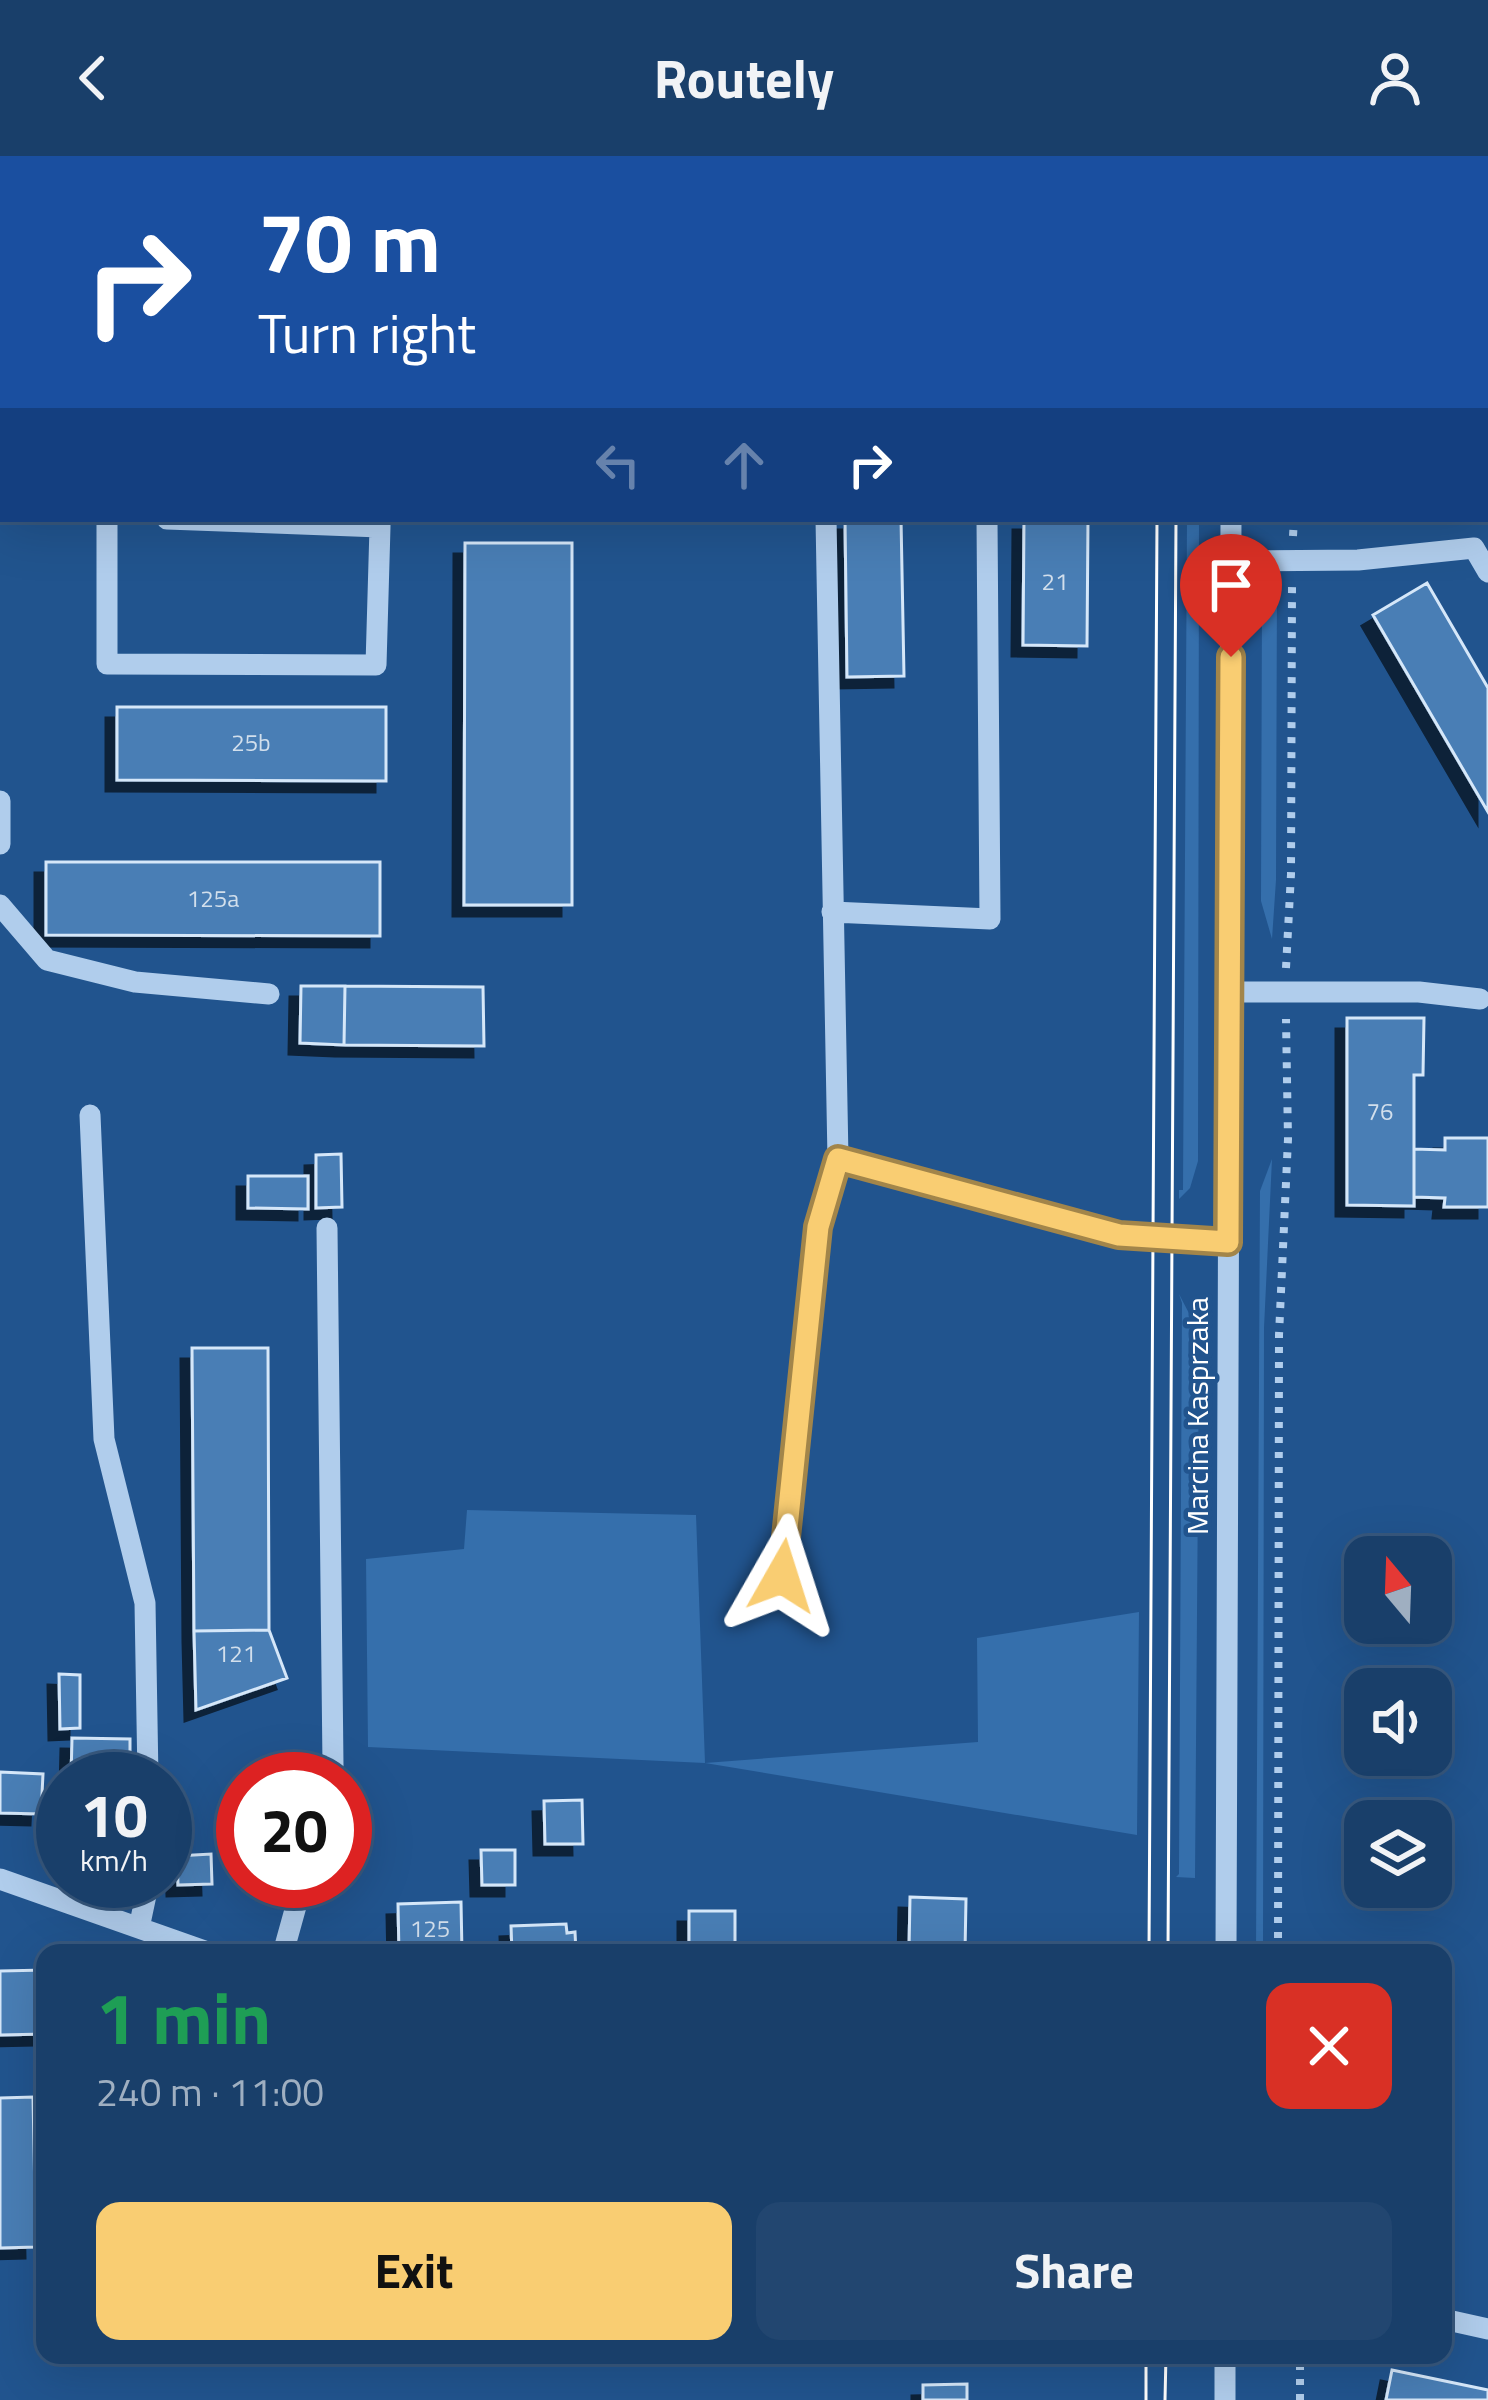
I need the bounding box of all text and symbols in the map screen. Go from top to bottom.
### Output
text: Routely [654,37,834,119]
icon: back [60,45,126,111]
icon: person [1362,45,1428,111]
text: 70 m [258,177,441,305]
icon: right [60,204,216,360]
text: Turn right [258,292,476,374]
icon: left [585,432,651,498]
icon: ahead [711,432,777,498]
icon: right [837,432,903,498]
pin [1180,534,1282,657]
icon: arrive [1198,552,1264,618]
house number: 21 [1042,563,1068,599]
house number: 25b [231,724,271,760]
house number: 125a [187,880,239,916]
house number: 76 [1367,1093,1393,1129]
street label: Marcina Kasprzaka [1174,1297,1220,1535]
position arrow [719,1513,845,1639]
north arrow [1344,1536,1452,1644]
map controls [1344,1536,1452,1908]
house number: 121 [216,1635,256,1671]
button: sound [1344,1668,1452,1776]
speed limit sign: 20 [216,1752,372,1908]
text: 10 [80,1769,148,1860]
button: layers [1344,1800,1452,1908]
text: km/h [80,1837,148,1883]
house number: 125 [410,1910,450,1946]
text: 1 min [96,1962,271,2072]
button: close [1266,1983,1392,2109]
text: 240 m · 11:00 [96,2062,324,2121]
button: Exit [96,2202,732,2340]
button: Share [756,2202,1392,2340]

